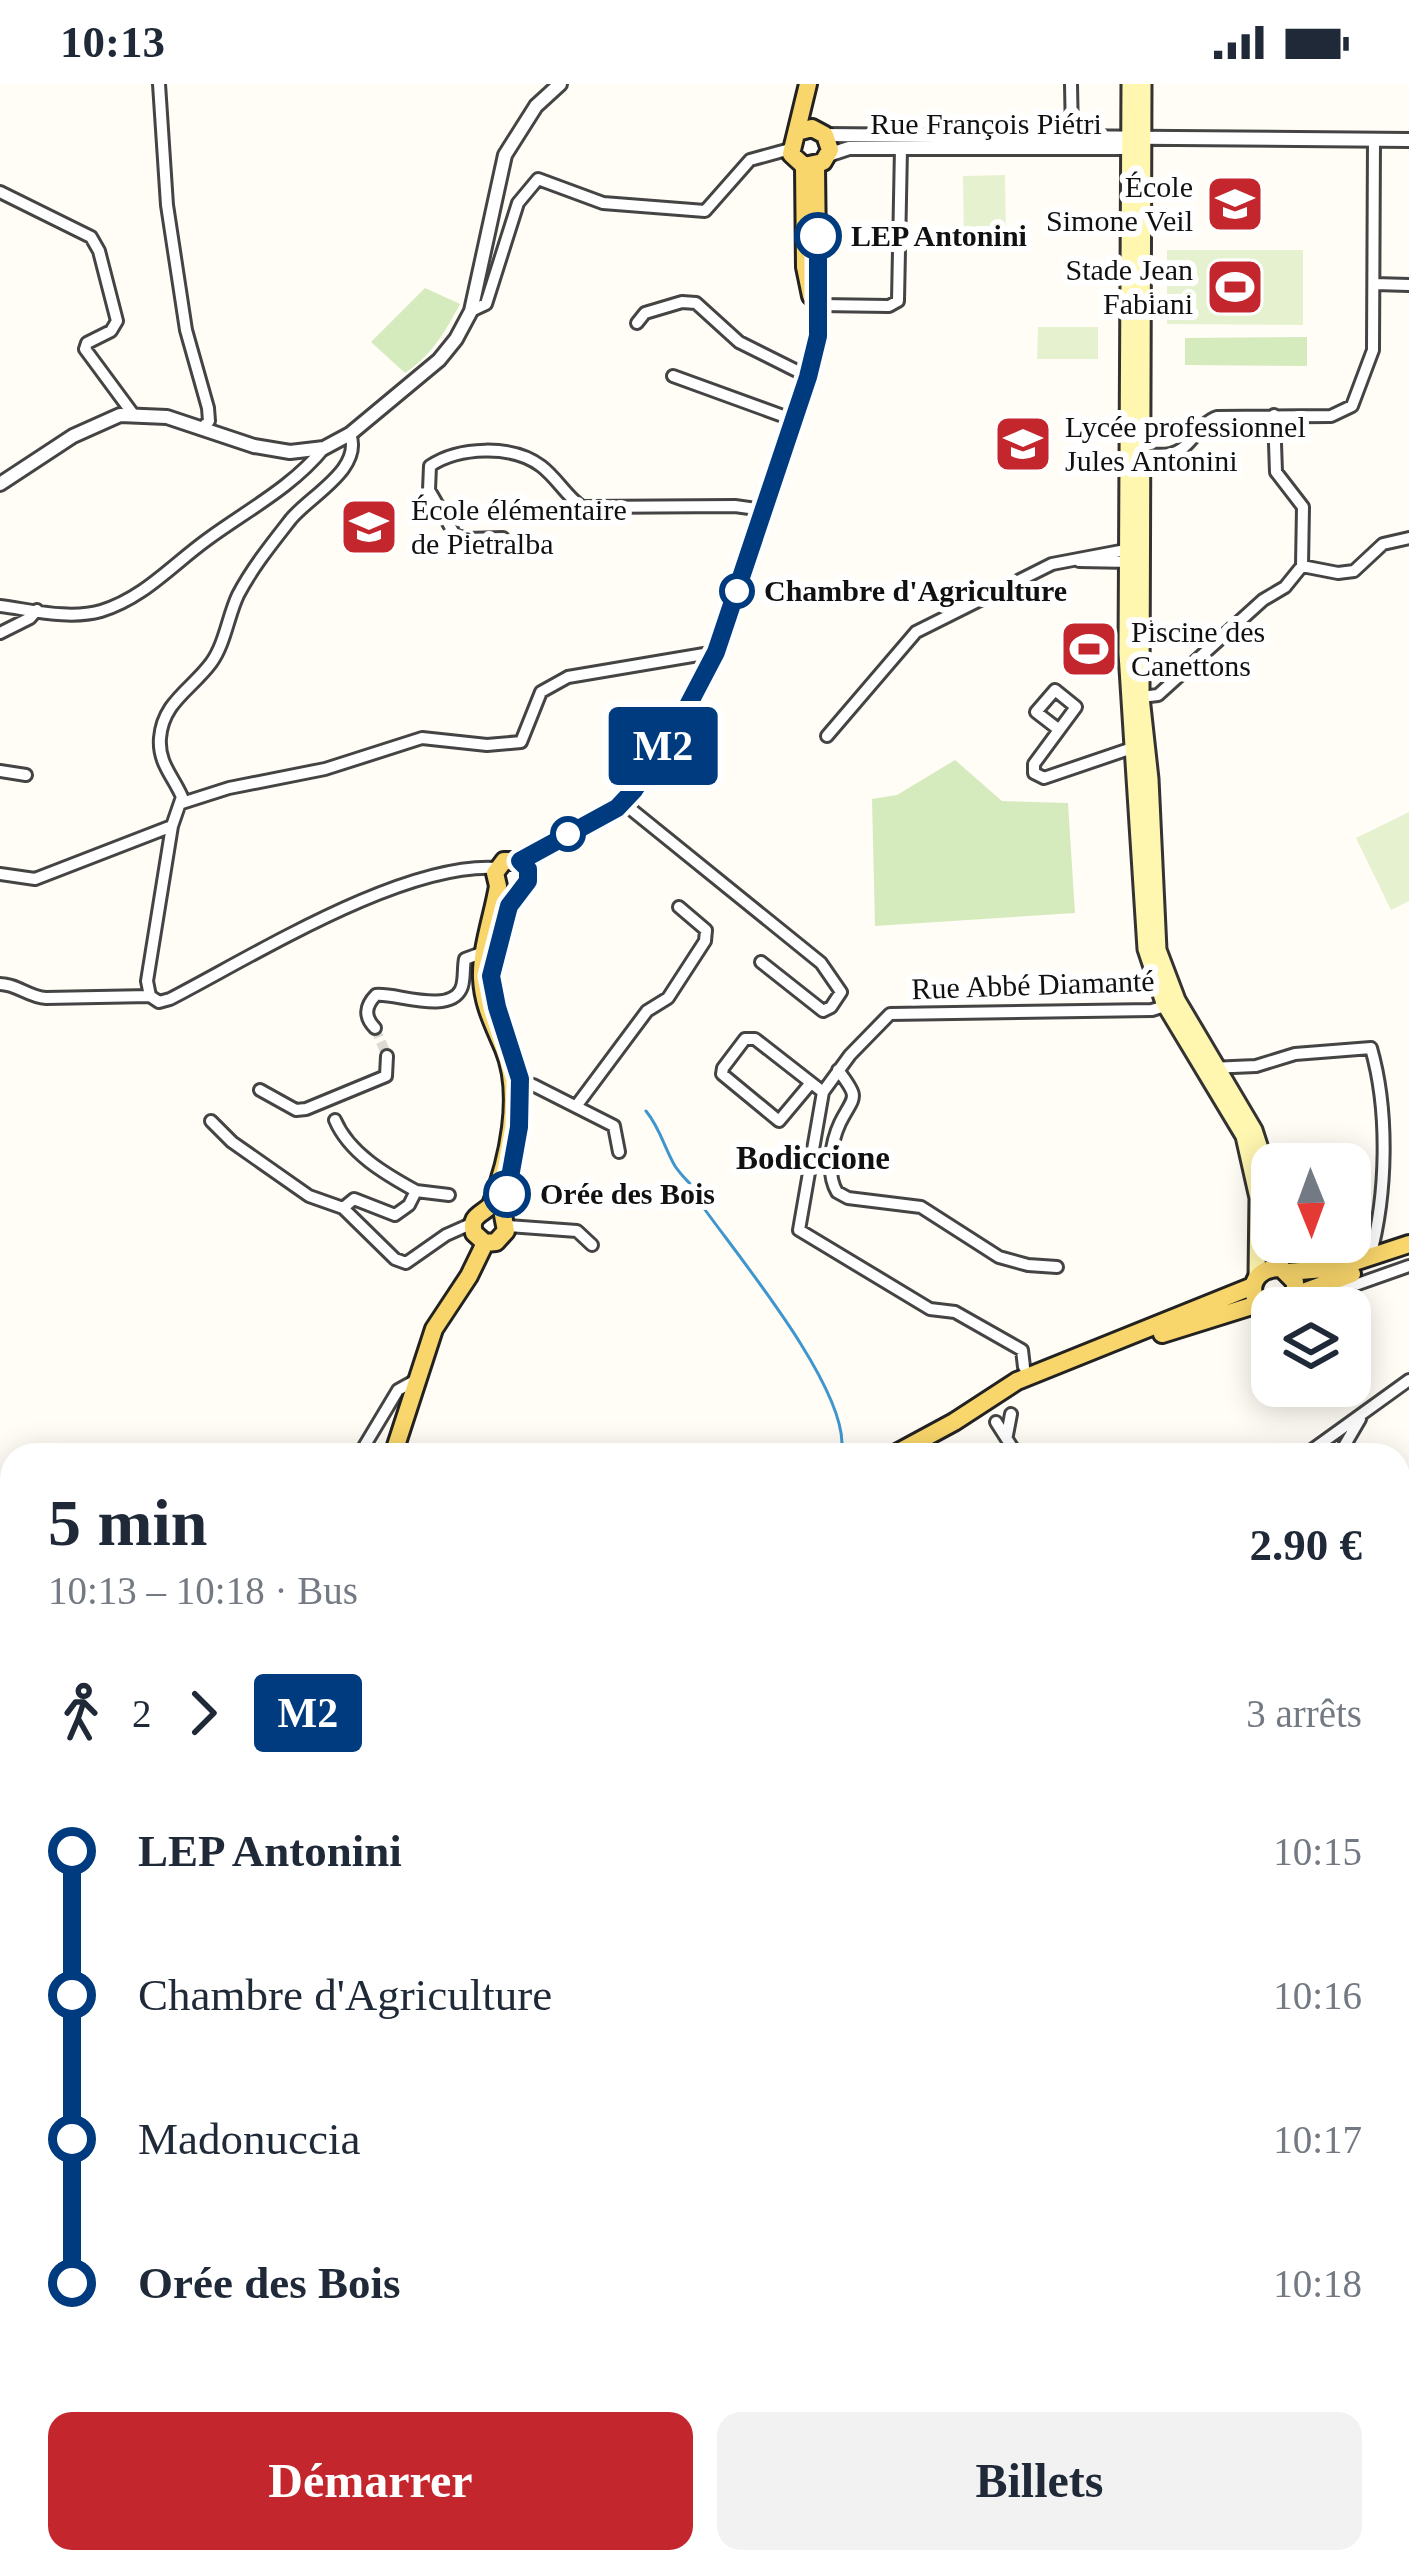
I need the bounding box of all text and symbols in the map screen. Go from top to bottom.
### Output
text: 10:13 [60,17,165,67]
street label: Rue François Piétri [870,107,1102,140]
place label: École Simone Veil [1046,170,1193,237]
school or university icon: École Simone Veil [1204,173,1266,235]
marker: LEP Antonini [796,214,840,258]
place label: LEP Antonini [851,219,1027,252]
place label: Stade Jean Fabiani [1066,253,1193,320]
sports icon: Stade Jean Fabiani [1204,256,1266,318]
place label: Lycée professionnel Jules Antonini [1065,410,1306,477]
school or university icon: Lycée professionnel Jules Antonini [992,413,1054,475]
place label: École élémentaire de Pietralba [411,493,627,560]
school or university icon: École élémentaire de Pietralba [338,496,400,558]
place label: Chambre d'Agriculture [764,574,1067,607]
marker: Chambre d'Agriculture [721,575,753,607]
place label: Piscine des Canettons [1131,615,1265,682]
sports icon: Piscine des Canettons [1058,618,1120,680]
line badge: M2 [609,707,717,785]
text: M2 [633,723,693,769]
unlabelled marker [552,818,584,850]
street label: Rue Abbé Diamanté [911,964,1155,1005]
district label: Bodiccione [736,1140,890,1176]
north arrow [1251,1143,1371,1263]
map controls [1251,1143,1371,1407]
marker: Orée des Bois [485,1172,529,1216]
place label: Orée des Bois [540,1177,715,1210]
button: layers [1251,1287,1371,1407]
text: 5 min [48,1486,208,1559]
text: 2.90 € [1250,1520,1362,1570]
text: 10:13 – 10:18 · Bus [48,1569,358,1612]
icon: walk [48,1680,114,1746]
icon: forward [170,1680,236,1746]
text: M2 [278,1690,338,1736]
text: 2 [132,1692,152,1735]
text: 3 arrêts [1246,1692,1362,1735]
text: LEP Antonini [138,1826,402,1876]
text: 10:15 [1273,1830,1362,1873]
text: Chambre d'Agriculture [138,1970,552,2020]
text: 10:16 [1273,1974,1362,2017]
text: Madonuccia [138,2114,360,2164]
text: 10:17 [1273,2118,1362,2161]
text: Orée des Bois [138,2258,400,2308]
text: 10:18 [1273,2262,1362,2305]
button: Démarrer [48,2412,693,2550]
button: Billets [717,2412,1362,2550]

